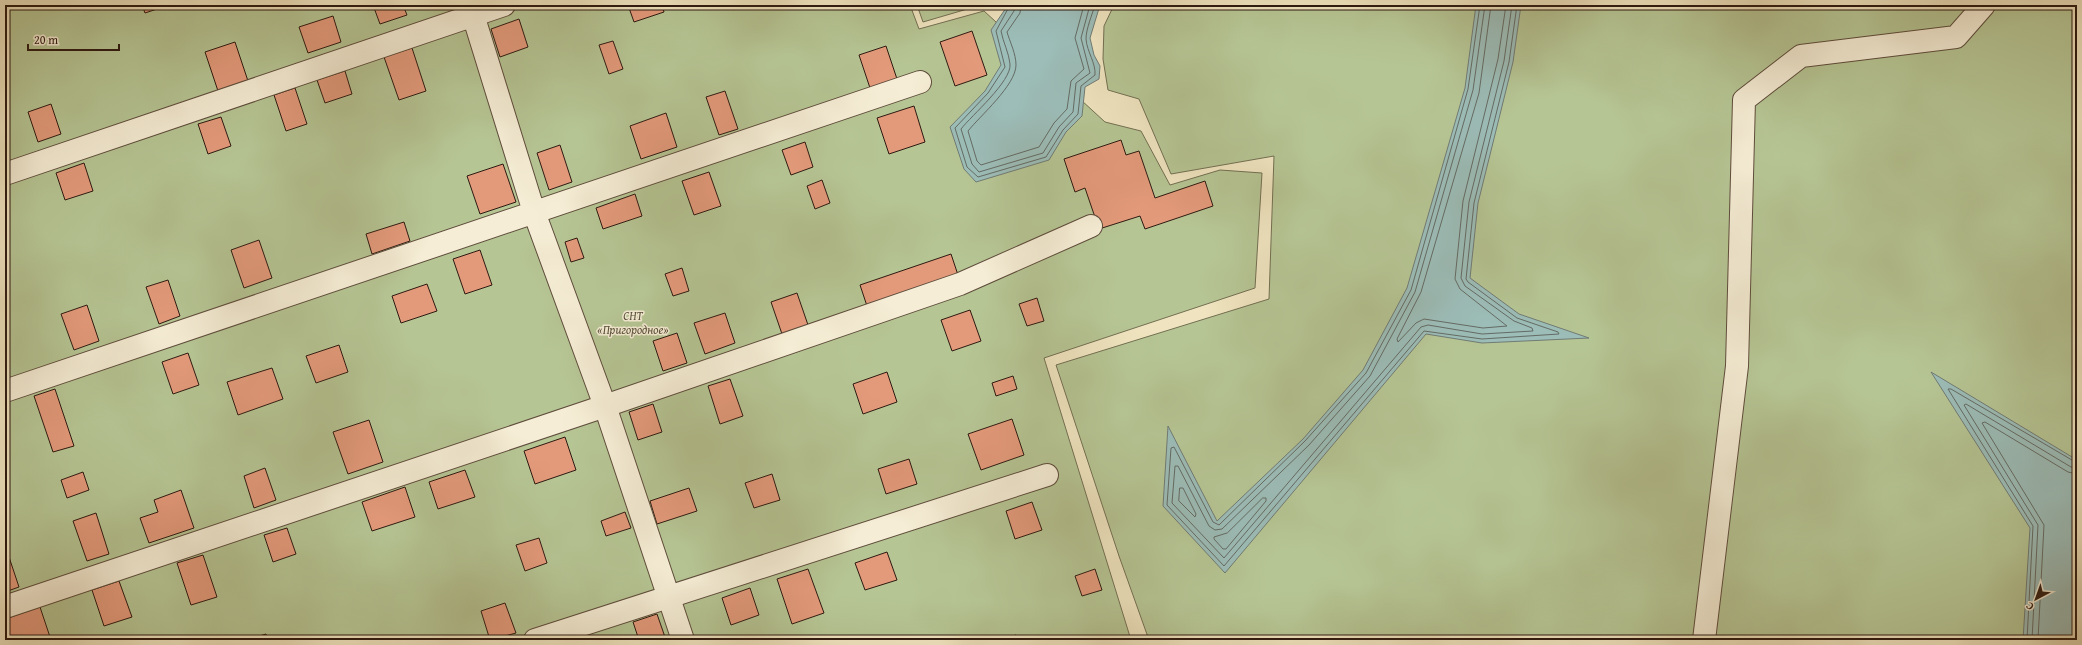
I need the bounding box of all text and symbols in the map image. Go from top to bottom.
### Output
scale bar [28,26,119,52]
text: 20 m [34,31,58,48]
park label: СНТ «Пригородное» [597,307,669,338]
north arrow [2016,579,2056,619]
text: С [2022,598,2037,615]

